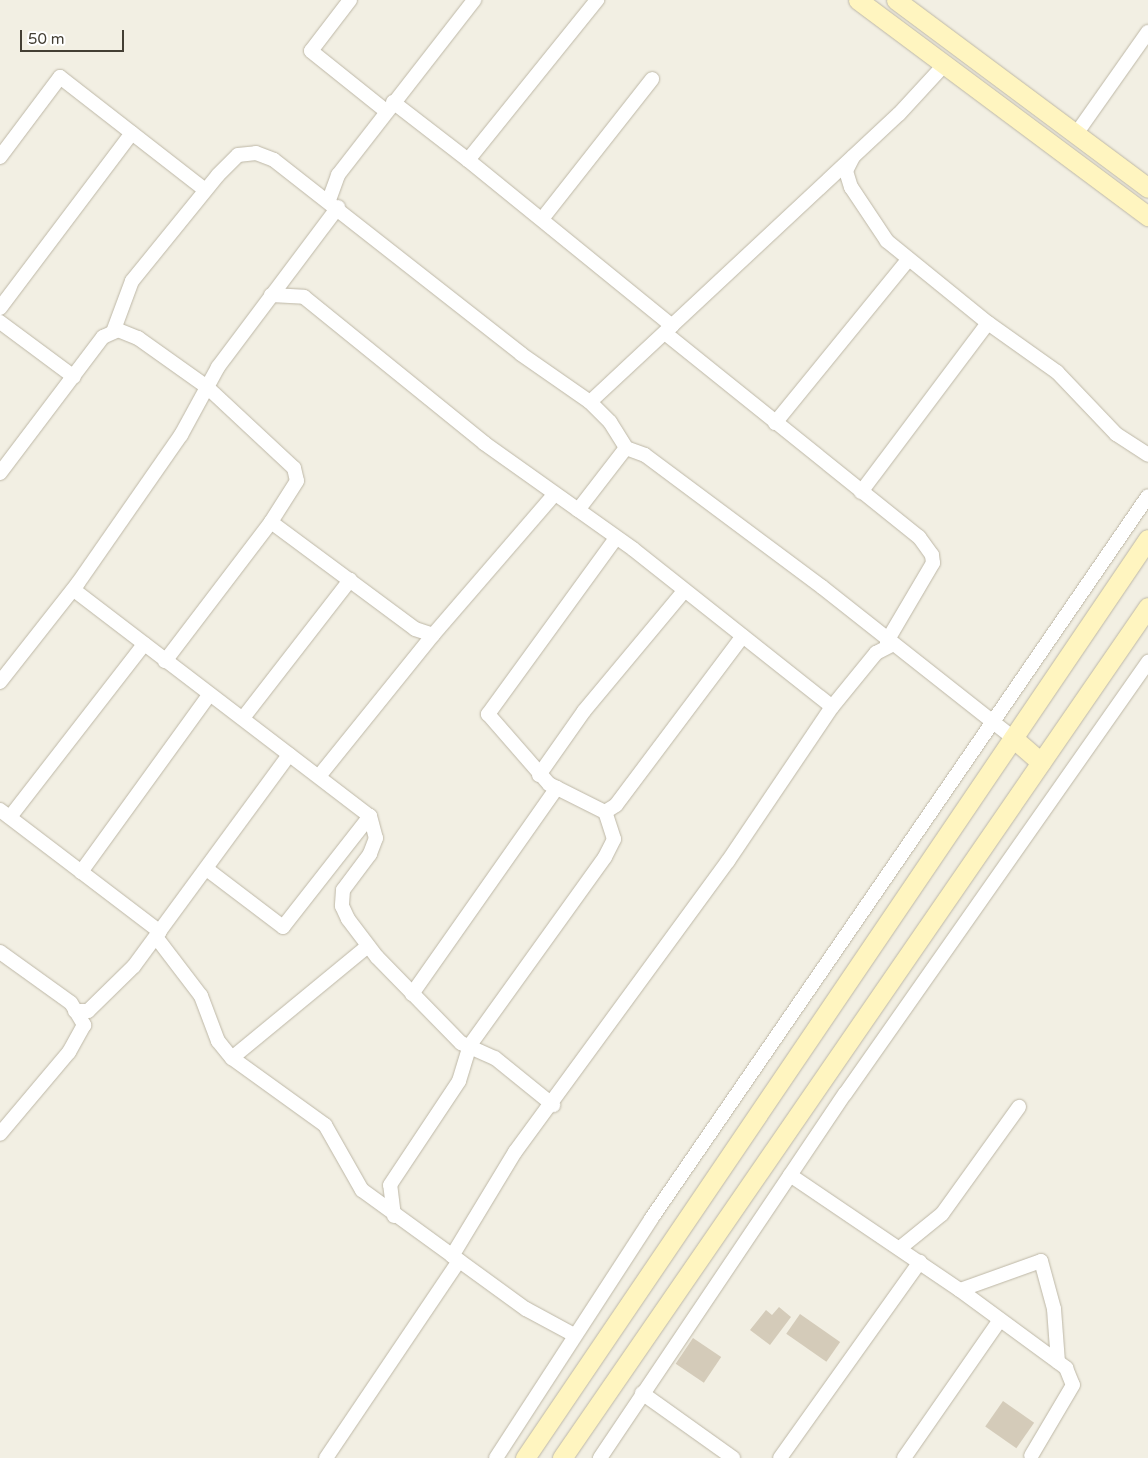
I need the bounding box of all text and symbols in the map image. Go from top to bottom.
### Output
scale bar [22,20,126,52]
text: 50 m [28,30,65,48]

